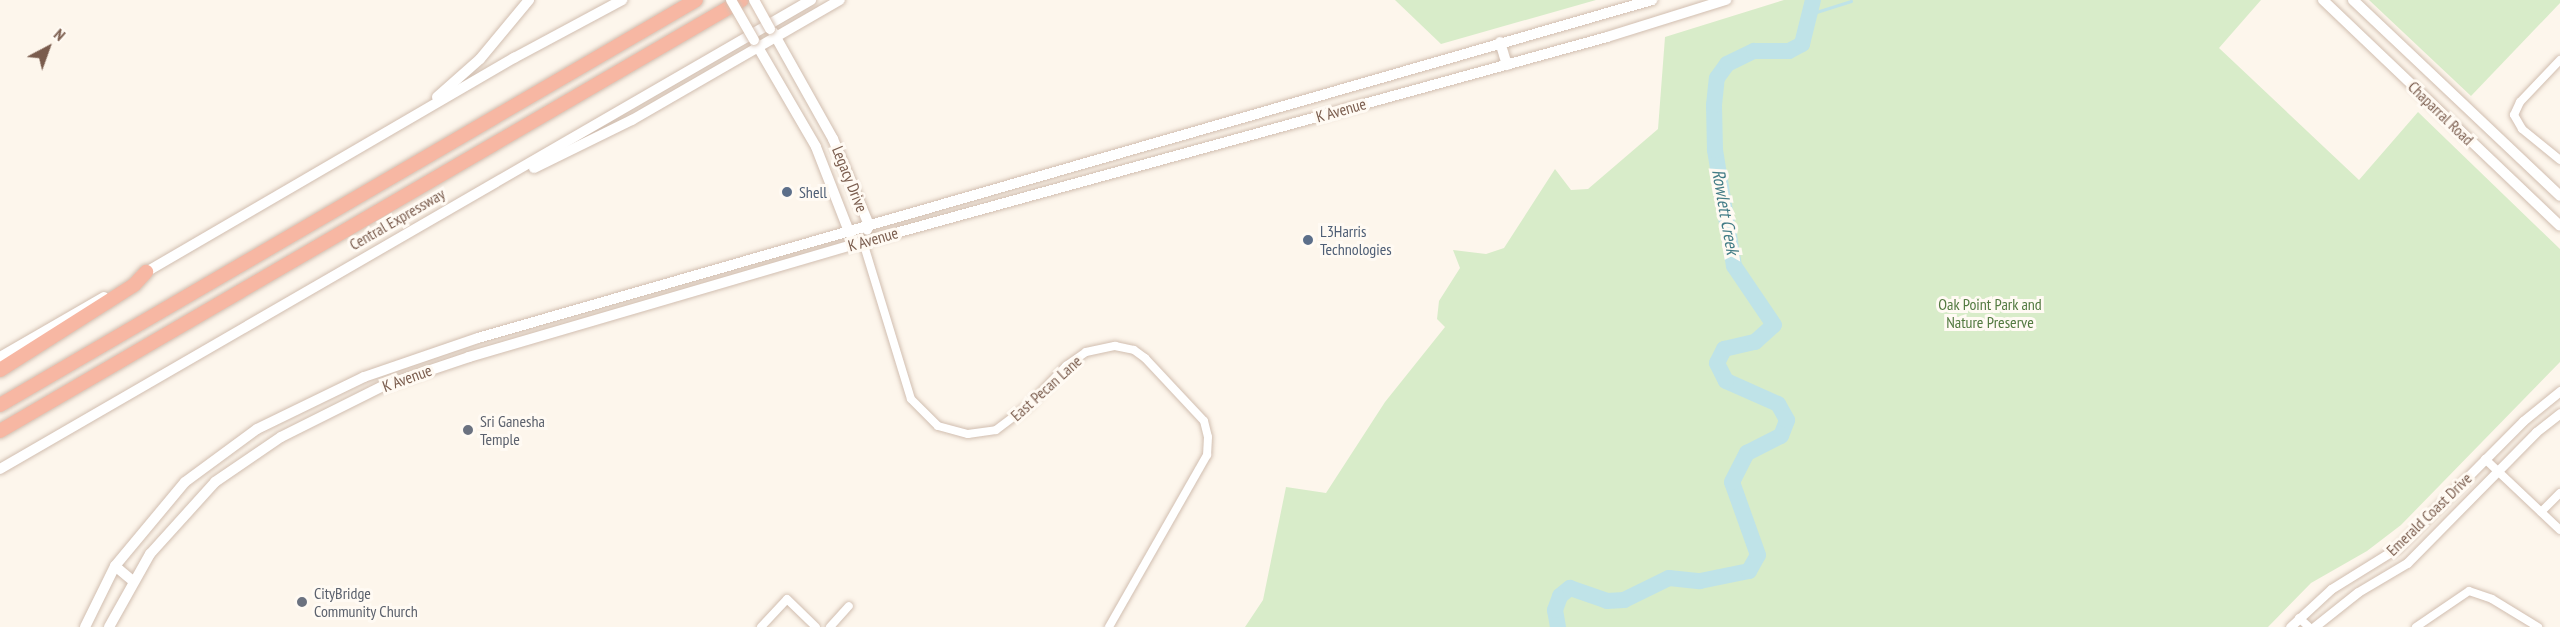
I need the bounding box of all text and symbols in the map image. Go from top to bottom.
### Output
north arrow [18,18,78,78]
text: N [50,24,70,45]
street label: Chaparral Road [2404,77,2478,149]
street label: K Avenue [1313,94,1369,126]
street label: Legacy Drive [828,143,872,215]
water label: Rowlett Creek [1707,168,1743,256]
place label: Shell [799,182,827,202]
street label: Central Expressway [346,184,448,254]
marker: Shell [780,185,794,199]
place label: L3Harris Technologies [1320,221,1392,259]
street label: K Avenue [845,223,901,255]
marker: L3Harris Technologies [1301,233,1315,247]
park label: Oak Point Park and Nature Preserve [1938,294,2042,332]
street label: East Pecan Lane [1007,351,1085,425]
street label: K Avenue [379,360,435,396]
place label: Sri Ganesha Temple [480,411,545,449]
marker: Sri Ganesha Temple [461,423,475,437]
street label: Emerald Coast Drive [2382,468,2476,560]
place label: CityBridge Community Church [314,583,418,621]
marker: CityBridge Community Church [295,595,309,609]

